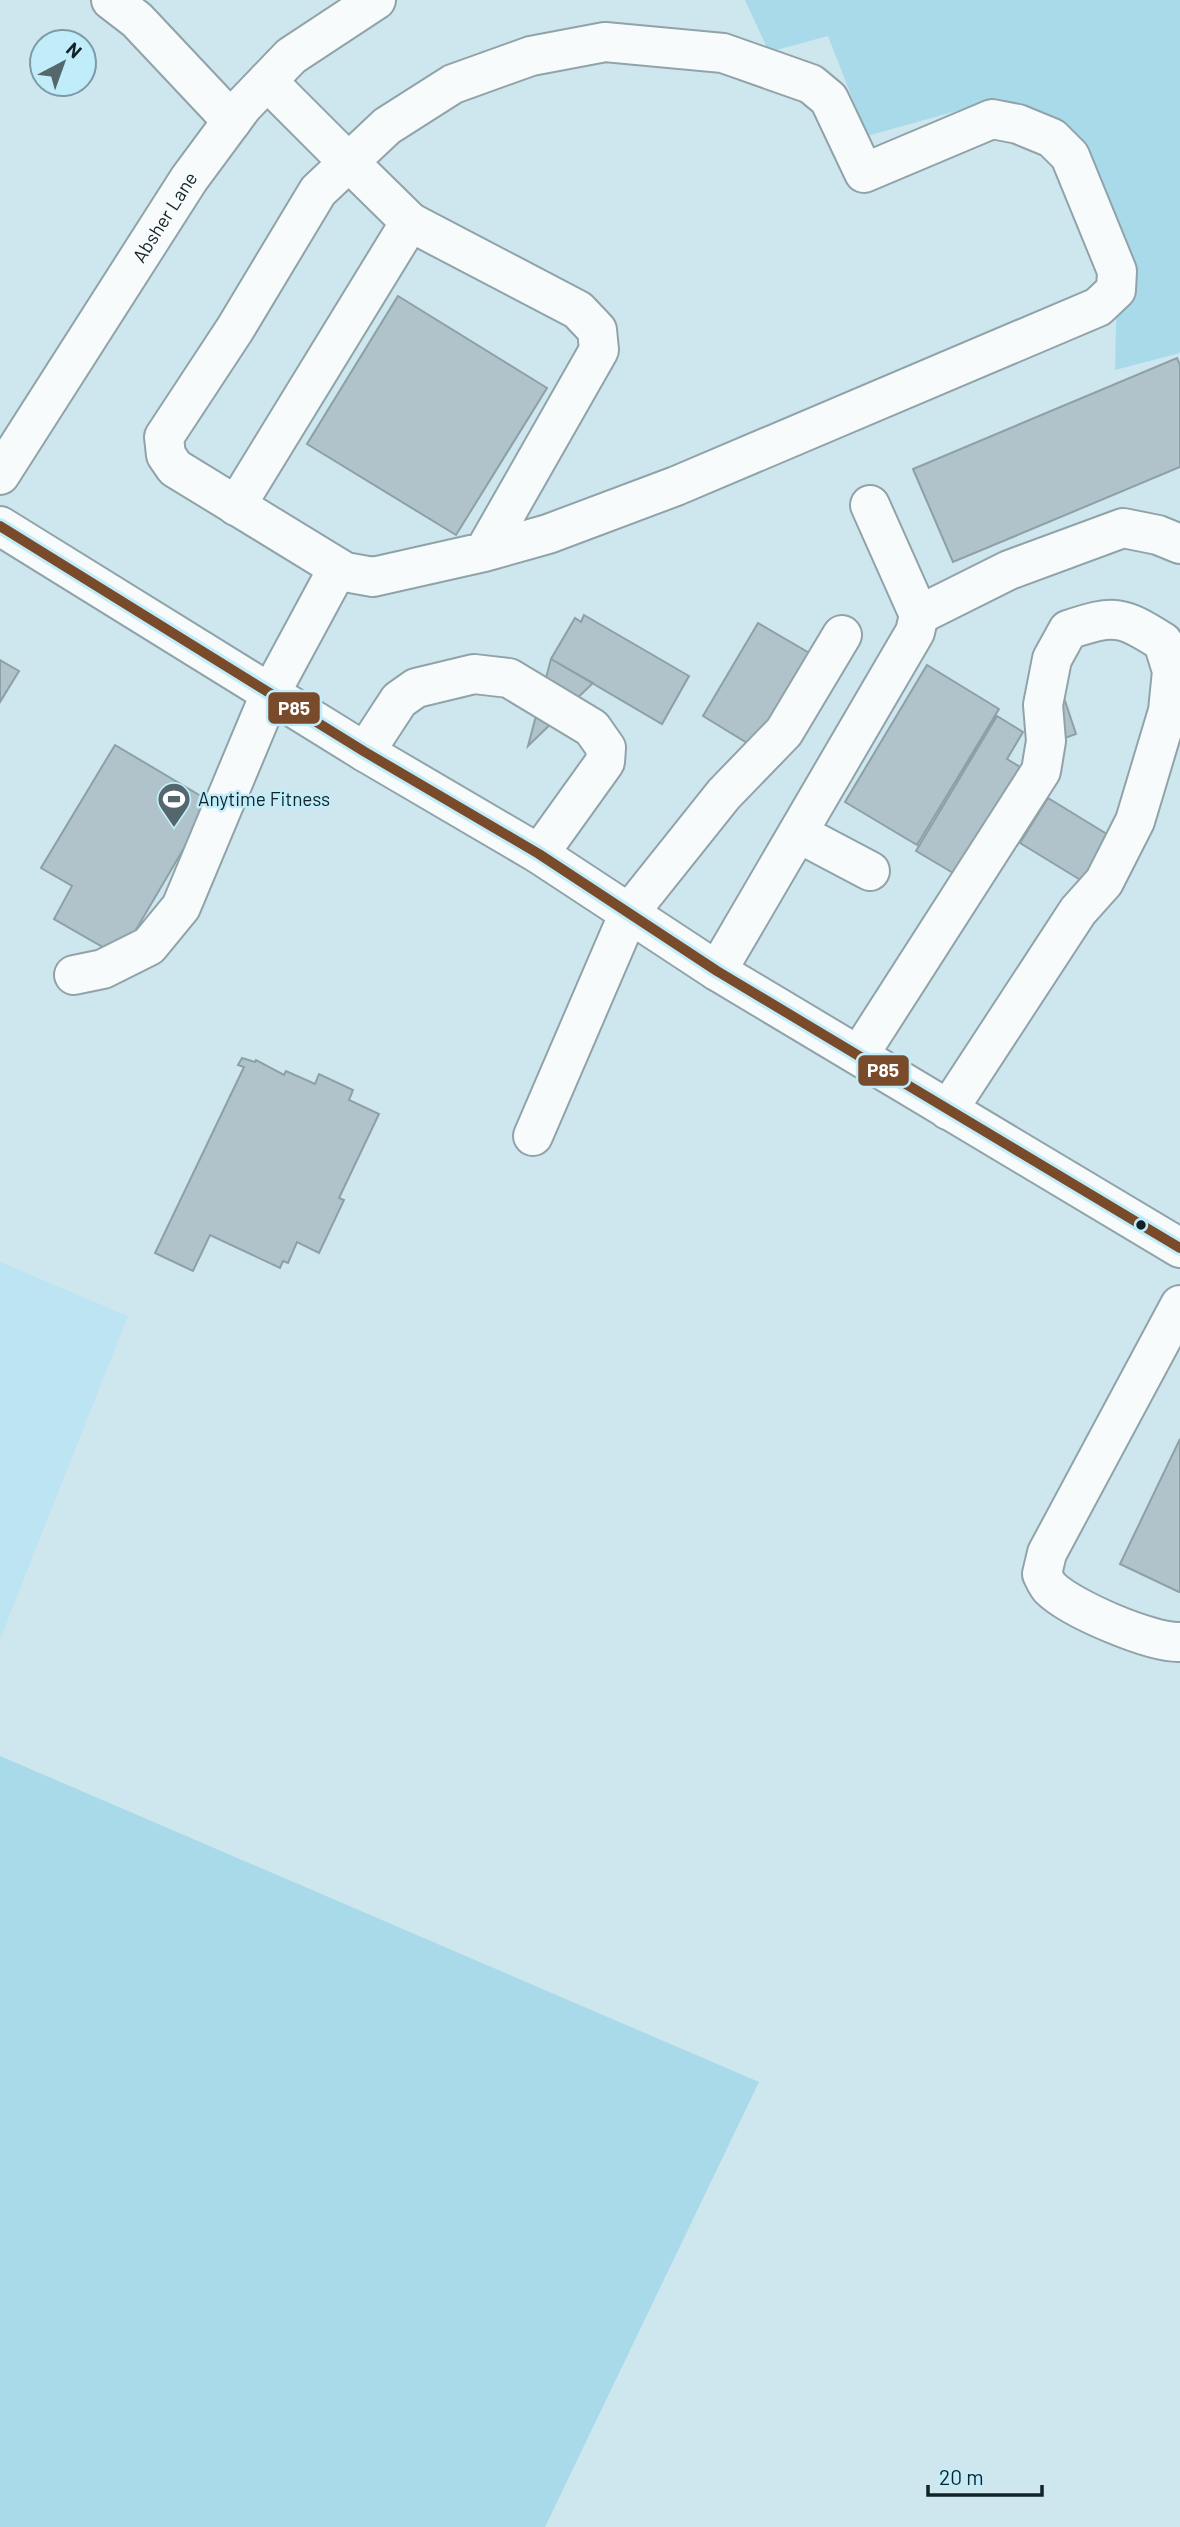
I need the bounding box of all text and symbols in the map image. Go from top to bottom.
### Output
north arrow [28,28,98,98]
text: N [62,37,87,63]
street label: Absher Lane [127,167,202,266]
line badge: P85 [267,691,321,725]
text: P85 [278,696,310,719]
sports icon: Anytime Fitness [155,780,193,829]
place label: Anytime Fitness [198,787,330,810]
line badge: P85 [857,1054,910,1087]
text: P85 [867,1058,899,1081]
unlabelled marker [1134,1218,1148,1232]
scale bar [928,2454,1042,2498]
text: 20 m [939,2464,984,2489]

